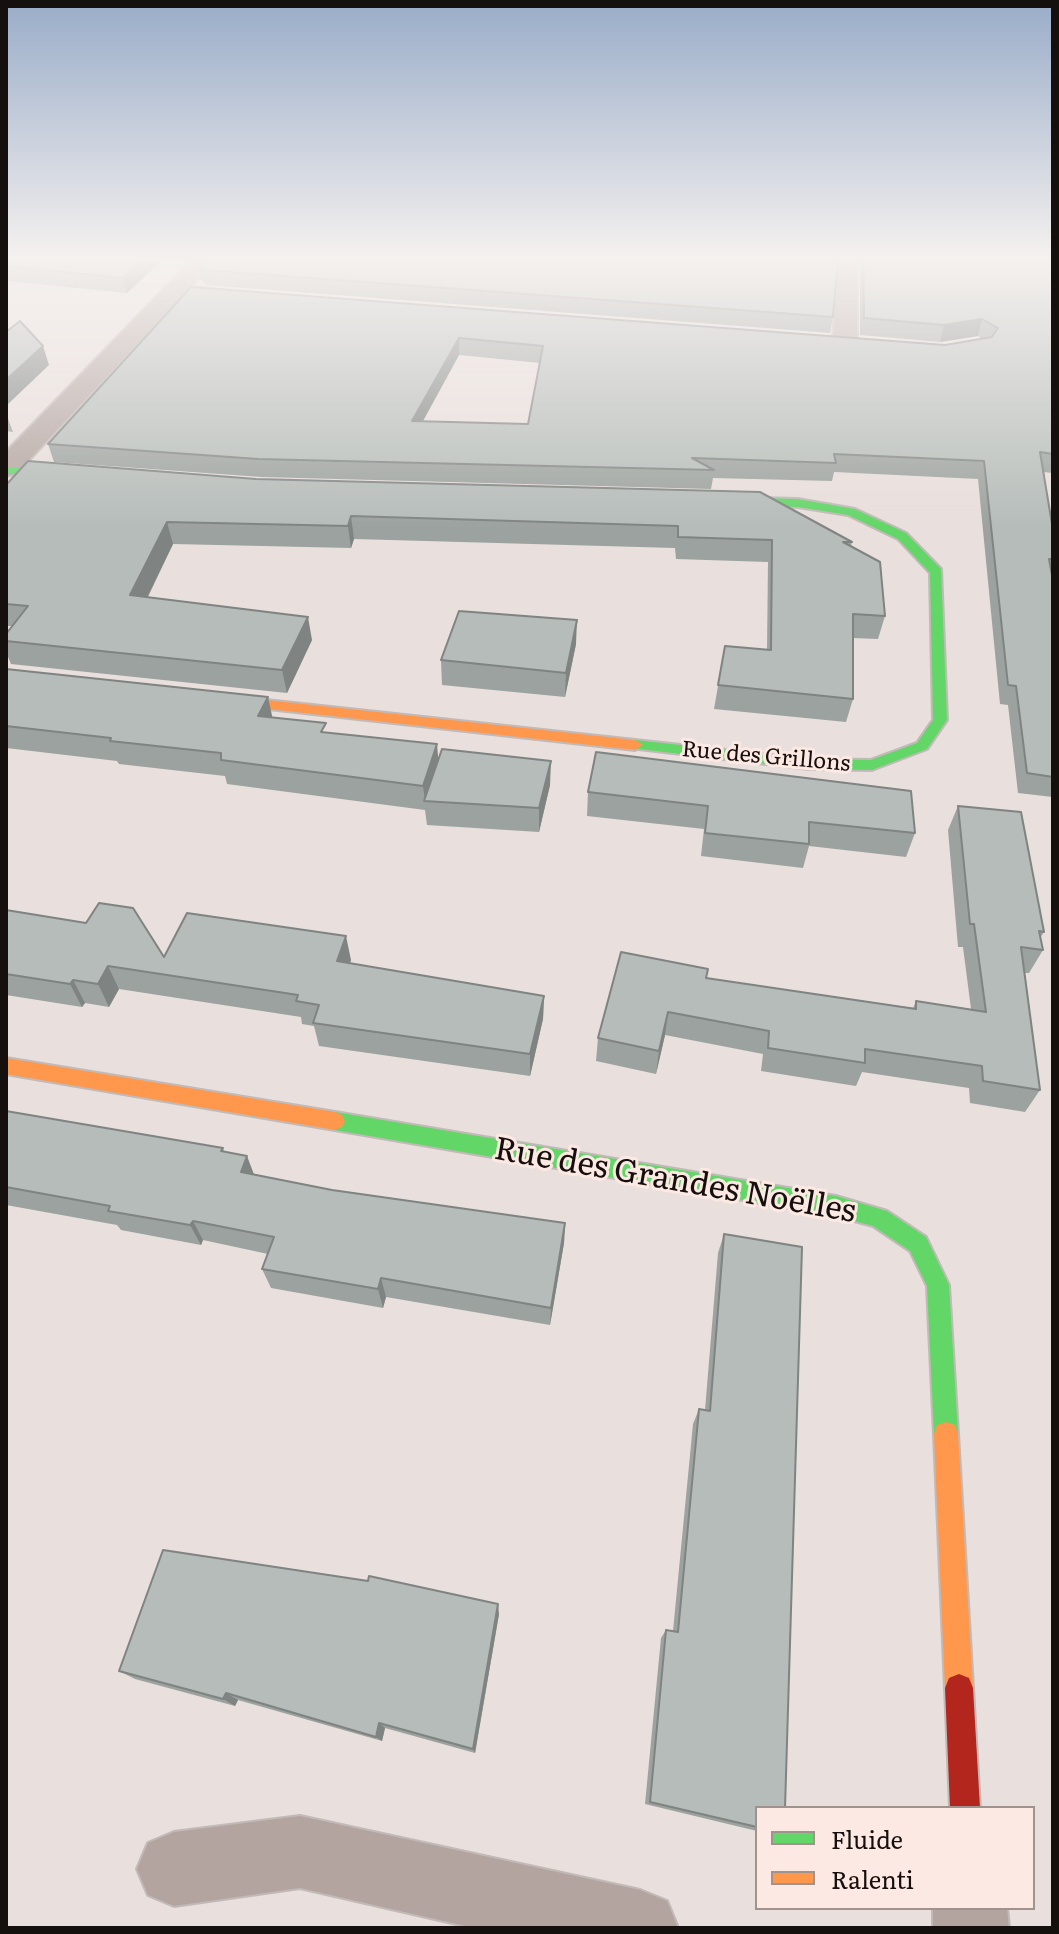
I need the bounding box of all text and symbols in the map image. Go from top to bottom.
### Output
street label: Rue des Grillons [681,736,851,778]
street label: Rue des Grandes Noëlles [491,1130,859,1232]
legend [755,1806,1035,1910]
text: Fluide [831,1821,903,1856]
text: Ralenti [831,1861,914,1896]

